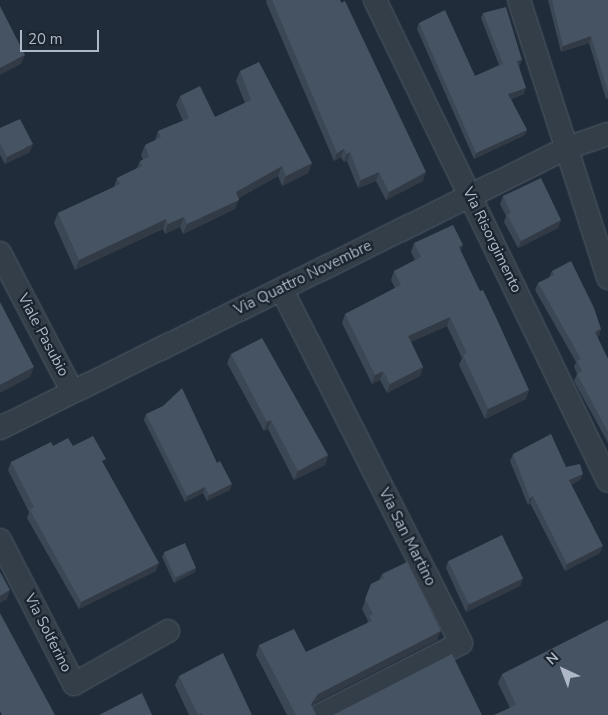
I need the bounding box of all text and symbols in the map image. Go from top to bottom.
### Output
scale bar [22,20,101,52]
text: 20 m [28,29,63,49]
street label: Via Risorgimento [459,184,525,296]
street label: Via Quattro Novembre [231,237,375,319]
street label: Viale Pasubio [14,290,72,380]
street label: Via San Martino [375,485,439,589]
street label: Via Solferino [20,591,76,675]
north arrow [538,645,588,695]
text: N [542,648,563,669]

